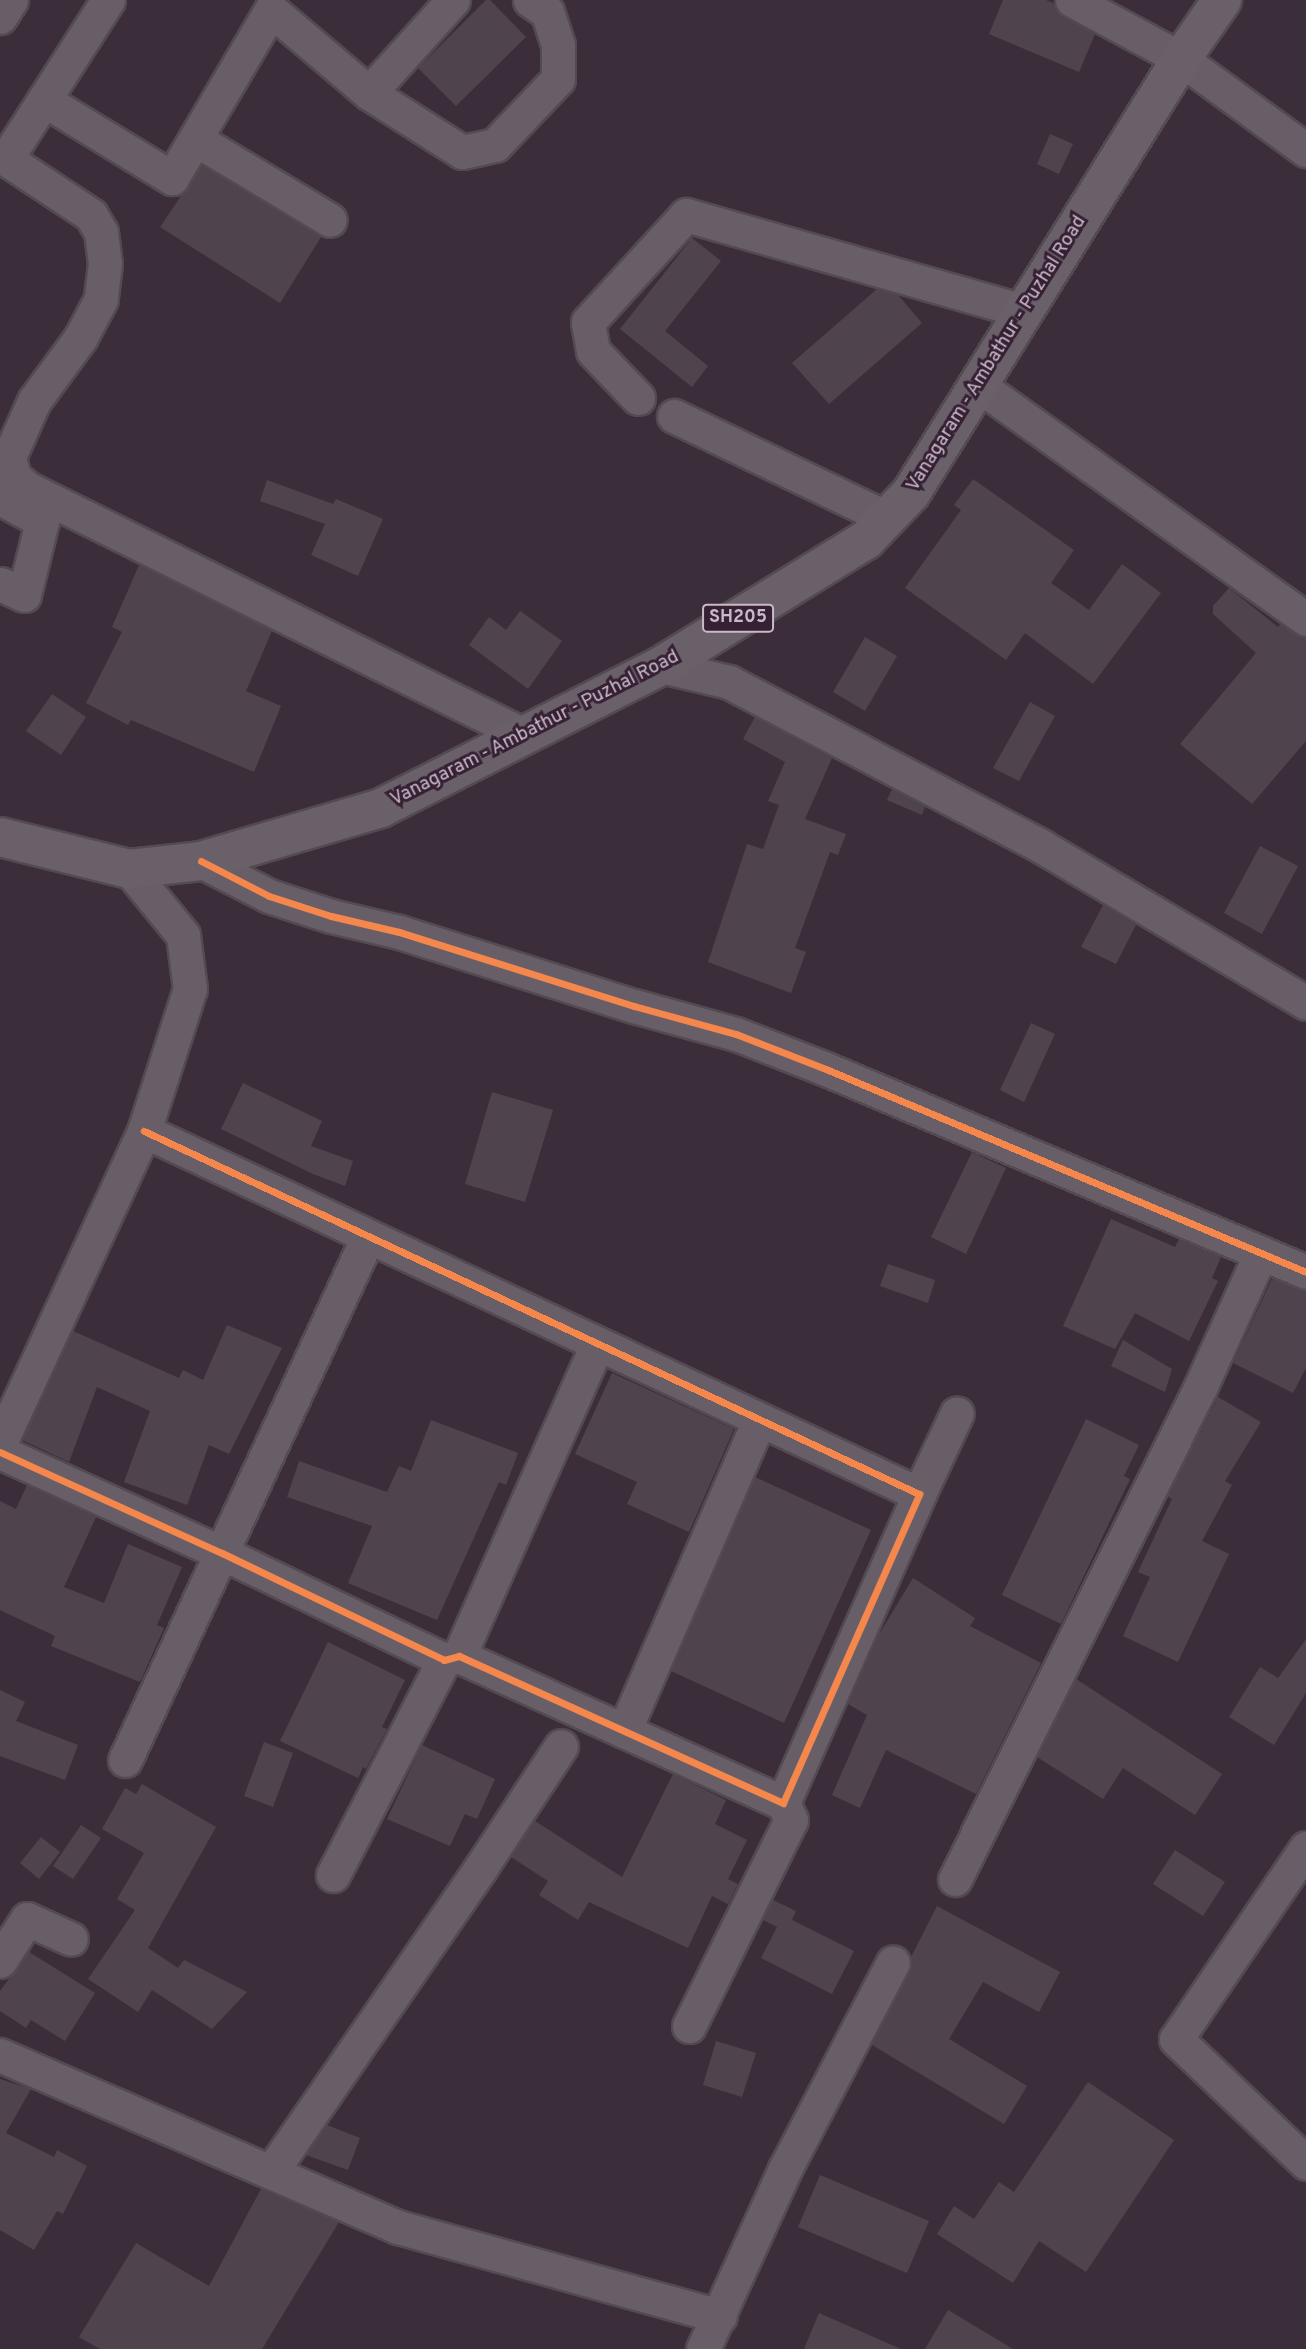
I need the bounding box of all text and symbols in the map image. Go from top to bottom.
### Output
street label: Vanagaram - Ambathur - Puzhal Road [902,212,1092,496]
road number: SH205 [701,604,775,632]
street label: Vanagaram - Ambathur - Puzhal Road [387,646,683,812]

